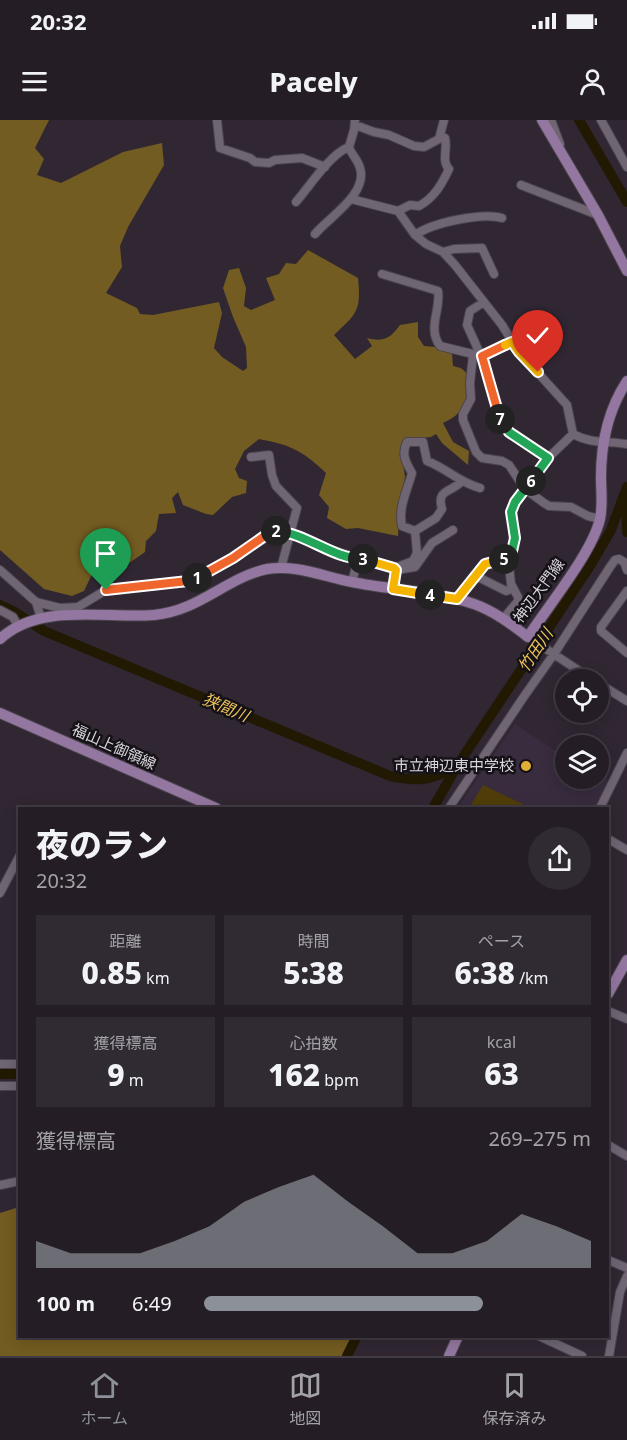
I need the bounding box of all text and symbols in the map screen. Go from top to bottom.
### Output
text: 20:32 [30,6,87,36]
text: Pacely [269,63,358,100]
icon: menu [18,65,51,98]
icon: person [576,65,609,98]
pin [512,310,563,372]
icon: check [521,319,554,352]
pin: 7 [485,404,515,434]
text: 7 [495,408,505,430]
pin: 6 [516,466,546,496]
text: 6 [526,470,536,492]
pin: 2 [261,516,291,546]
text: 2 [271,520,281,542]
pin [80,528,131,590]
icon: arrive [89,537,122,570]
pin: 3 [348,544,378,574]
pin: 5 [489,544,519,574]
text: 3 [358,548,368,570]
text: 5 [499,548,509,570]
street label: 神辺大門線 [508,554,568,627]
pin: 1 [182,563,212,593]
text: 1 [192,567,202,589]
pin: 4 [415,580,445,610]
text: 4 [425,584,435,606]
water label: 竹田川 [512,622,559,676]
map controls [555,669,609,789]
button: locate [555,669,609,723]
water label: 狭間川 [200,687,254,727]
street label: 福山上御領線 [69,719,160,774]
button: layers [555,735,609,789]
place label: 市立神辺東中学校 [394,755,514,775]
marker: 市立神辺東中学校 [519,759,533,773]
text: 夜のラン [36,822,168,867]
button: share [528,827,591,890]
text: 20:32 [36,867,87,894]
text: 距離 [109,930,142,952]
text: 時間 [297,930,330,952]
text: ペース [478,930,525,952]
text: 0.85 [81,952,142,993]
text: 5:38 [283,952,344,993]
text: 6:38 [454,952,515,993]
text: km [142,967,170,989]
text: /km [515,967,549,989]
text: kcal [487,1031,516,1053]
text: 獲得標高 [93,1032,158,1054]
text: 心拍数 [289,1032,338,1054]
text: 63 [484,1053,519,1094]
text: 9 [107,1054,125,1095]
text: 162 [268,1054,320,1095]
text: m [125,1069,144,1091]
text: bpm [320,1069,359,1091]
text: 269–275 m [488,1125,591,1152]
text: 獲得標高 [36,1127,116,1154]
text: 100 m [36,1290,95,1317]
text: 6:49 [132,1290,172,1317]
tab: ホーム [80,1369,128,1429]
tab: 地図 [289,1369,322,1429]
tab: 保存済み [483,1369,547,1429]

